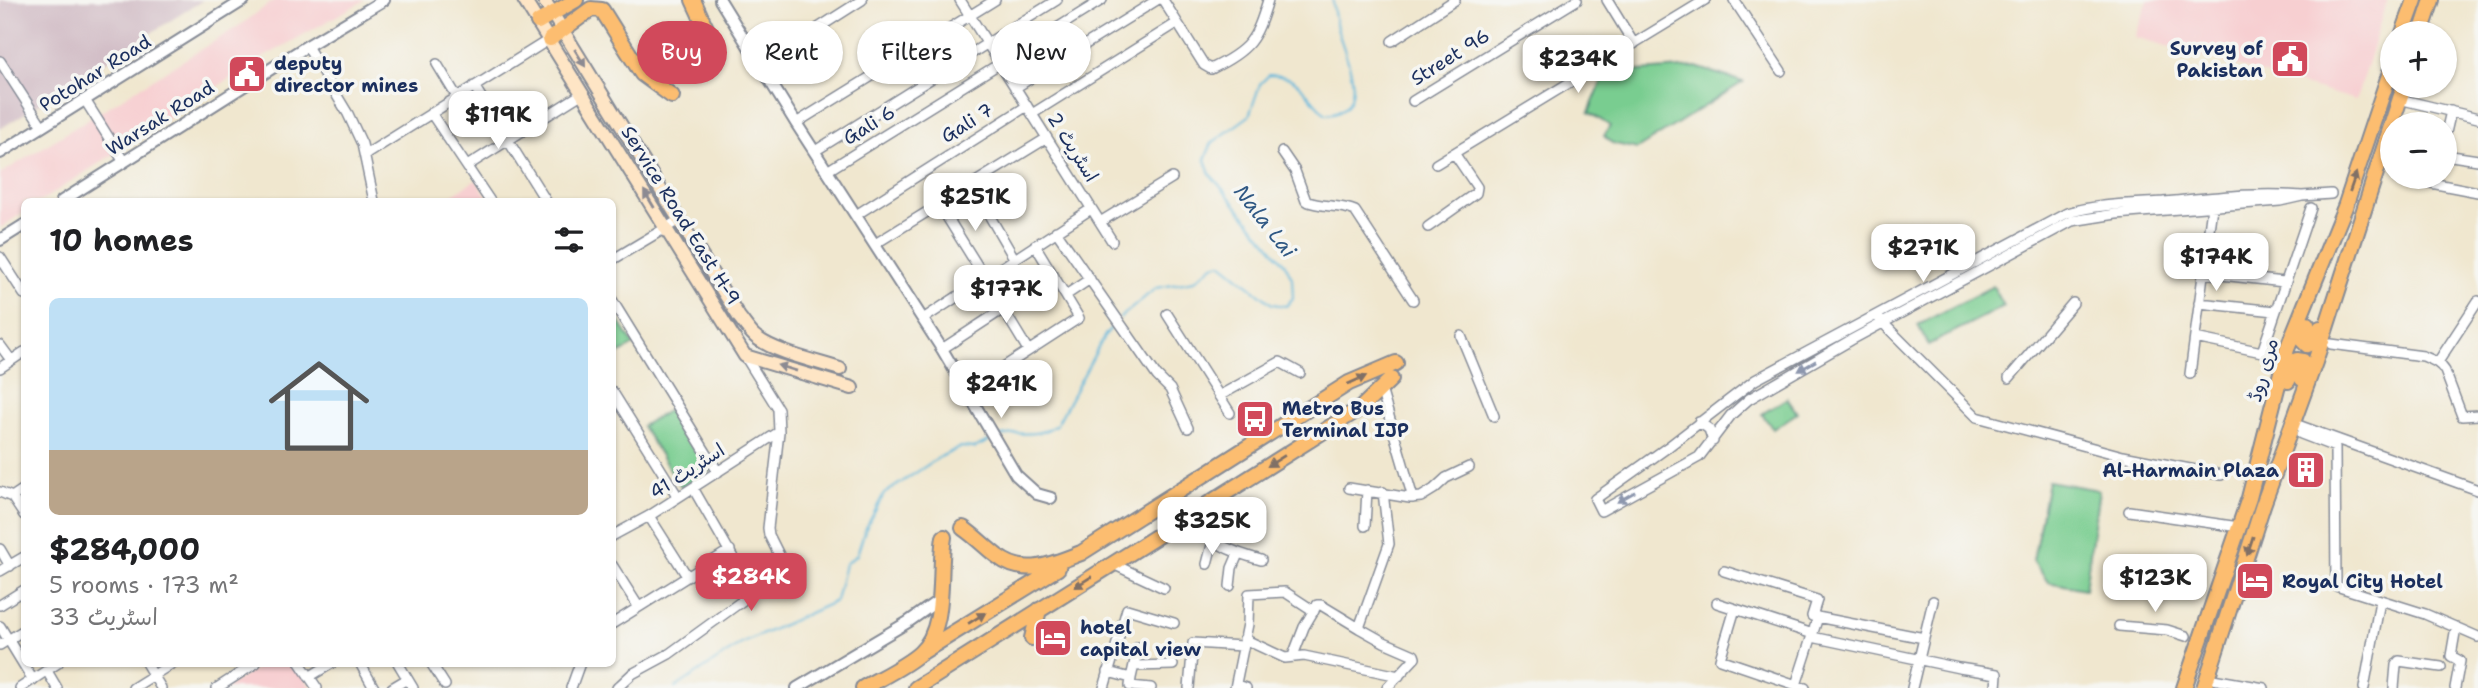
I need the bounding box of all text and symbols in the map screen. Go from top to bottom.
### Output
chip: Buy [637,21,727,84]
chip: Rent [741,21,843,84]
chip: Filters [857,21,977,84]
chip: New [991,21,1091,84]
map controls [2380,21,2457,189]
button: + [2380,21,2457,98]
street label: Street 96 [1406,23,1494,91]
street label: Potohar Road [34,29,156,117]
pin: $234K [1529,36,1627,95]
place label: Survey of Pakistan [2170,36,2263,83]
public building icon: Survey of Pakistan [2269,38,2311,80]
text: $234K [1539,43,1617,73]
one-way arrow [573,48,586,68]
place label: deputy director mines [274,51,418,98]
public building icon: deputy director mines [226,53,268,95]
street label: Warsak Road [101,75,219,161]
pin: $119K [449,92,547,151]
street label: Gali 7 [936,97,998,149]
text: $119K [465,99,531,129]
street label: Gali 6 [838,99,900,151]
street label: اسٹریٹ 2 [1042,107,1104,187]
button: − [2380,112,2457,189]
street label: Service Road East H-9 [616,121,746,309]
one-way arrow [2348,172,2359,193]
pin: $251K [926,174,1024,233]
water label: Nala Lai [1228,179,1303,264]
text: $251K [940,181,1010,211]
one-way arrow [643,190,655,209]
text: 10 homes [49,220,194,261]
icon: filters [550,221,588,259]
pin: $271K [1874,224,1972,284]
text: $271K [1887,232,1959,262]
pin: $174K [2167,233,2265,293]
text: $174K [2180,241,2252,271]
pin: $177K [957,266,1055,325]
text: $177K [970,273,1042,303]
street label: مری روڈ [2242,335,2284,405]
icon: home [256,343,382,469]
pin: $241K [952,360,1050,420]
one-way arrow [1798,360,1817,372]
one-way arrow [776,363,797,373]
text: $241K [965,368,1037,398]
one-way arrow [1347,374,1368,385]
place label: Metro Bus Terminal IJP [1282,396,1409,443]
bus stop icon: Metro Bus Terminal IJP [1234,398,1276,440]
street label: اسٹریٹ 41 [645,437,729,505]
building icon: Al-Harmain Plaza [2285,449,2327,491]
one-way arrow [1266,455,1285,468]
place label: Al-Harmain Plaza [2102,458,2279,483]
one-way arrow [1616,491,1635,503]
pin: $325K [1163,498,1261,557]
text: $325K [1174,505,1251,535]
text: $284,000 [49,529,200,570]
one-way arrow [2245,535,2255,556]
pin: $284K [702,554,800,613]
pin: $123K [2106,554,2204,614]
hotel icon: Royal City Hotel [2234,560,2276,602]
text: $284K [712,561,790,591]
text: $123K [2119,562,2191,592]
place label: Royal City Hotel [2282,569,2443,594]
text: 5 rooms · 173 m² [49,570,239,600]
one-way arrow [1074,576,1093,589]
text: اسٹریٹ 33 [49,602,158,632]
one-way arrow [967,611,986,624]
place label: hotel capital view [1080,615,1202,662]
hotel icon: hotel capital view [1032,617,1074,659]

